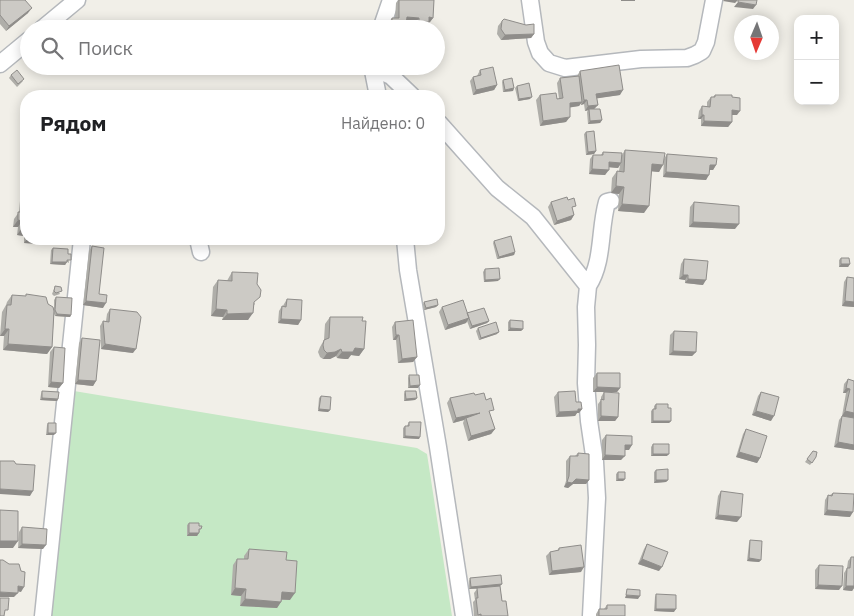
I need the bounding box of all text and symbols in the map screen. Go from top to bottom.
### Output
north arrow [734,15,779,60]
map controls [794,15,839,105]
button: + [794,15,839,60]
search box [20,20,445,75]
icon: search [38,34,66,62]
text: Поиск [78,36,133,60]
button: − [794,60,839,105]
text: Рядом [40,109,107,137]
text: Найдено: 0 [341,113,425,133]

